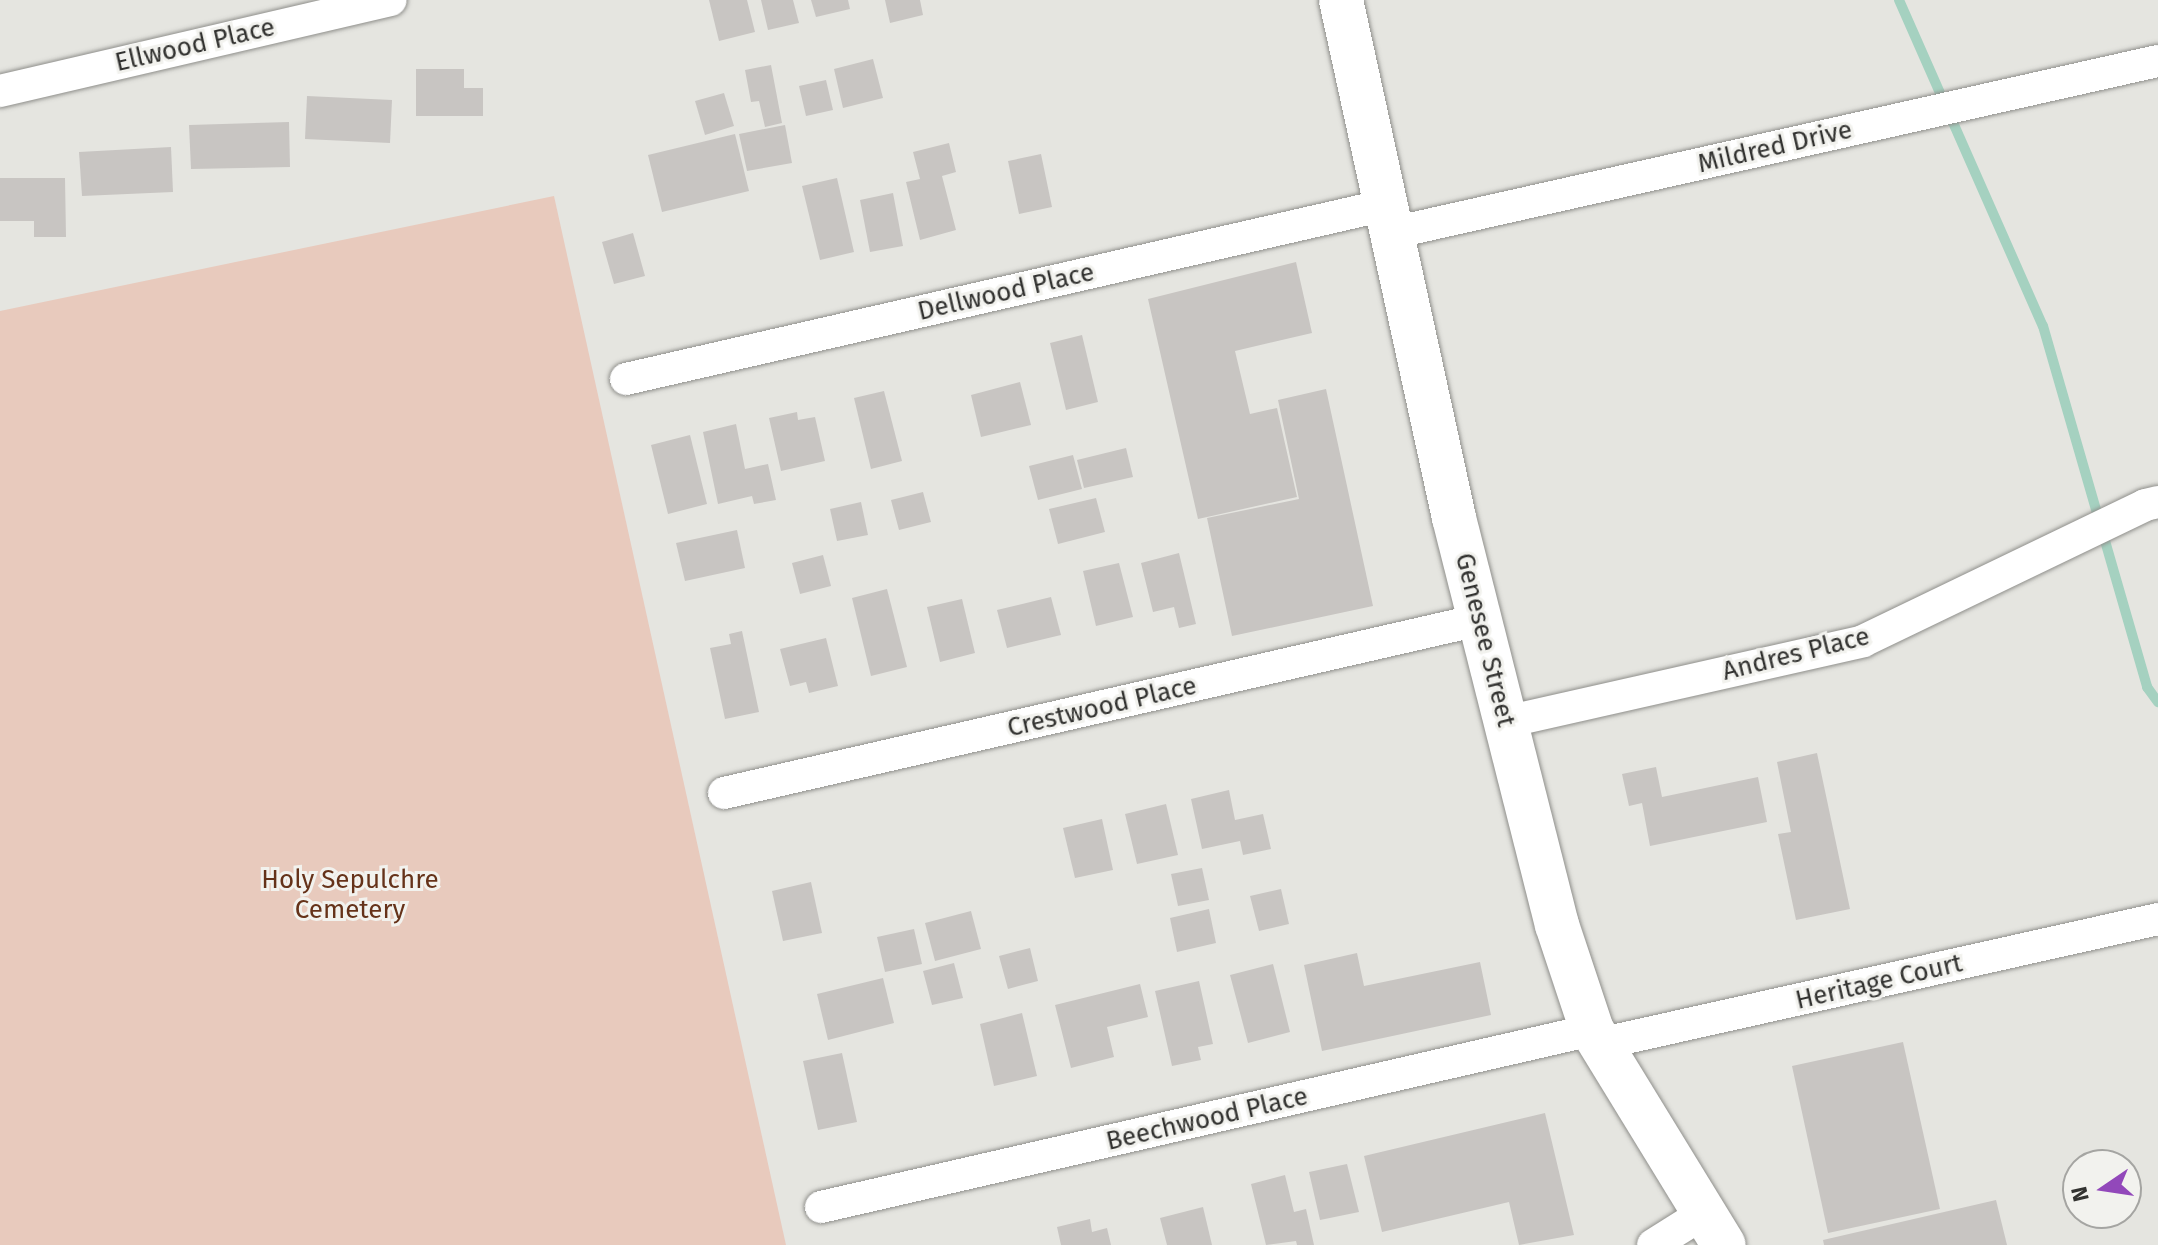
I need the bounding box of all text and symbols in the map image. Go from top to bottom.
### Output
street label: Ellwood Place [112,11,278,79]
street label: Mildred Drive [1695,114,1855,180]
street label: Dellwood Place [915,257,1097,327]
street label: Genesee Street [1448,550,1522,730]
street label: Andres Place [1719,621,1873,687]
street label: Crestwood Place [1004,670,1200,744]
park label: Holy Sepulchre Cemetery [261,864,439,926]
street label: Heritage Court [1793,948,1965,1016]
street label: Beechwood Place [1103,1081,1311,1157]
north arrow [2062,1149,2142,1229]
text: N [2065,1184,2095,1204]

